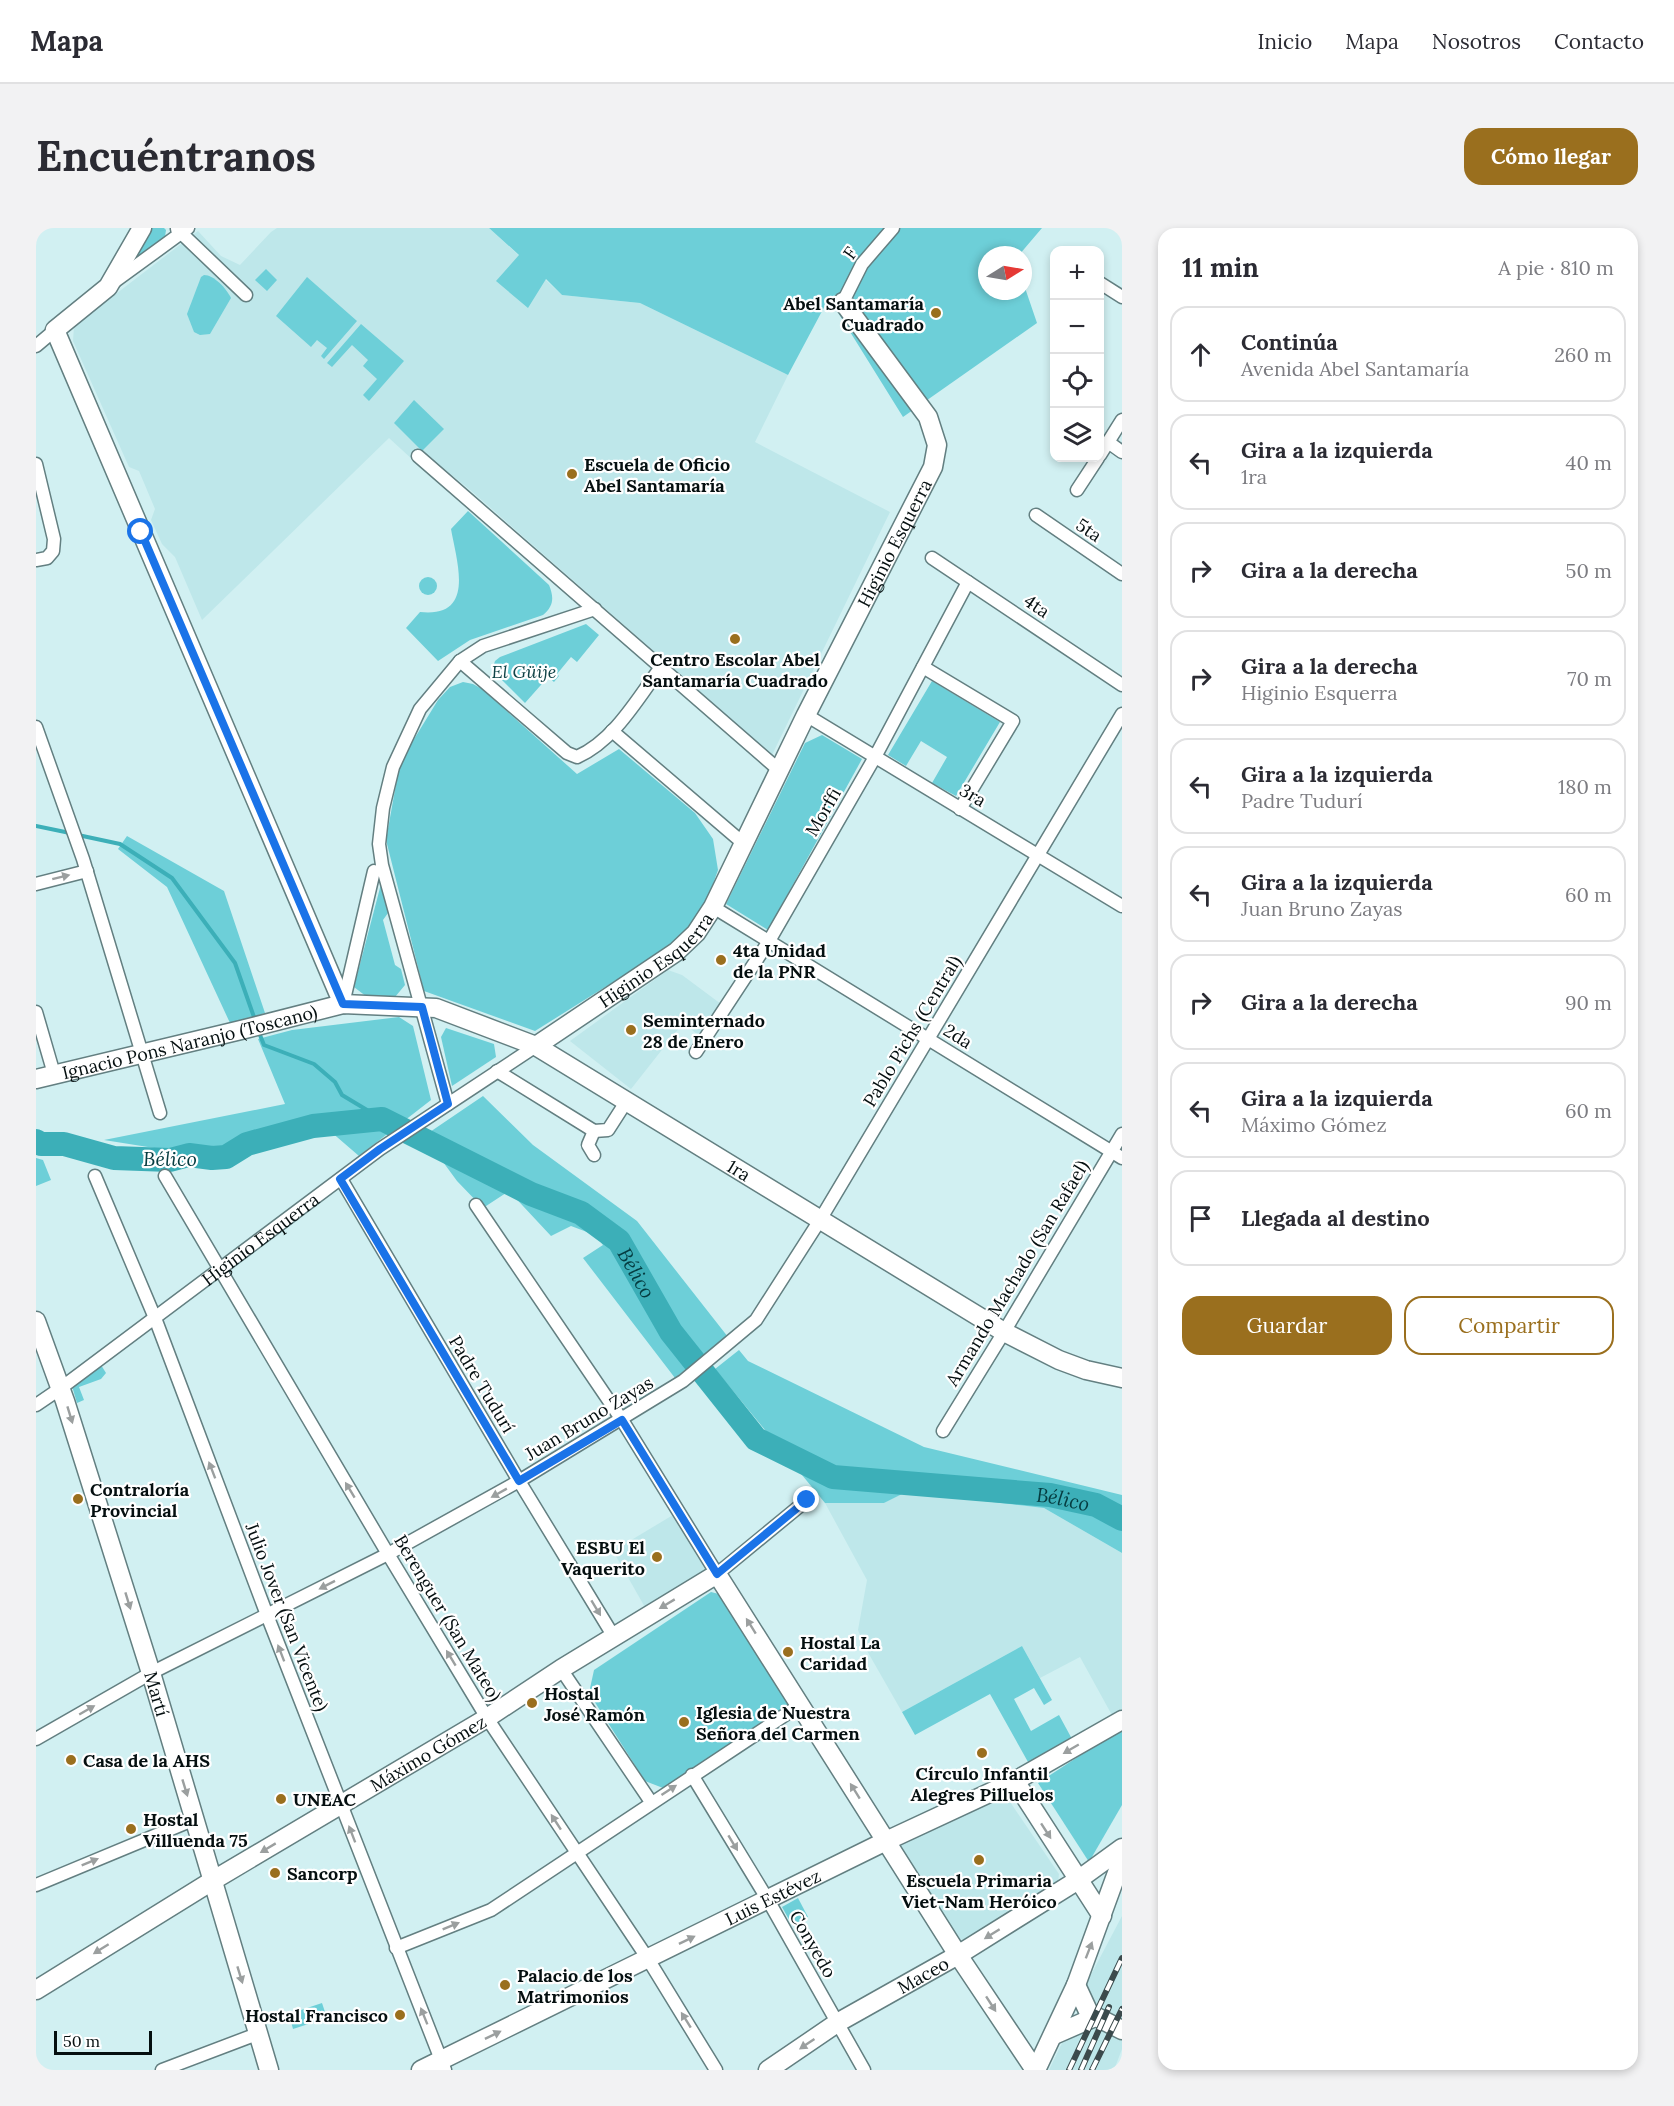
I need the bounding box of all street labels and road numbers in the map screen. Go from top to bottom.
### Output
street label: F [838,242,862,264]
street label: Higinio Esquerra [852,475,936,611]
street label: 5ta [1072,513,1106,547]
street label: 4ta [1020,589,1054,623]
street label: 3ra [956,778,990,812]
street label: Morffi [800,784,846,840]
street label: Higinio Esquerra [594,908,718,1012]
street label: Pablo Pichs (Central) [858,951,966,1111]
street label: Ignacio Pons Naranjo (Toscano) [60,1000,320,1084]
street label: 2da [939,1018,977,1054]
street label: 1ra [723,1154,755,1186]
street label: Armando Machado (San Rafael) [940,1156,1094,1391]
street label: Higinio Esquerra [197,1187,323,1290]
street label: Padre Tudurí [444,1331,520,1437]
street label: Juan Bruno Zayas [520,1371,657,1466]
street label: Julio Jover (San Vicente) [240,1519,334,1714]
street label: Berenguer (San Mateo) [389,1531,507,1705]
street label: Martí [140,1669,175,1719]
street label: Máximo Gómez [366,1710,490,1796]
street label: Luis Estévez [721,1864,824,1930]
street label: Conyedo [784,1906,842,1982]
street label: Maceo [893,1951,953,1998]

